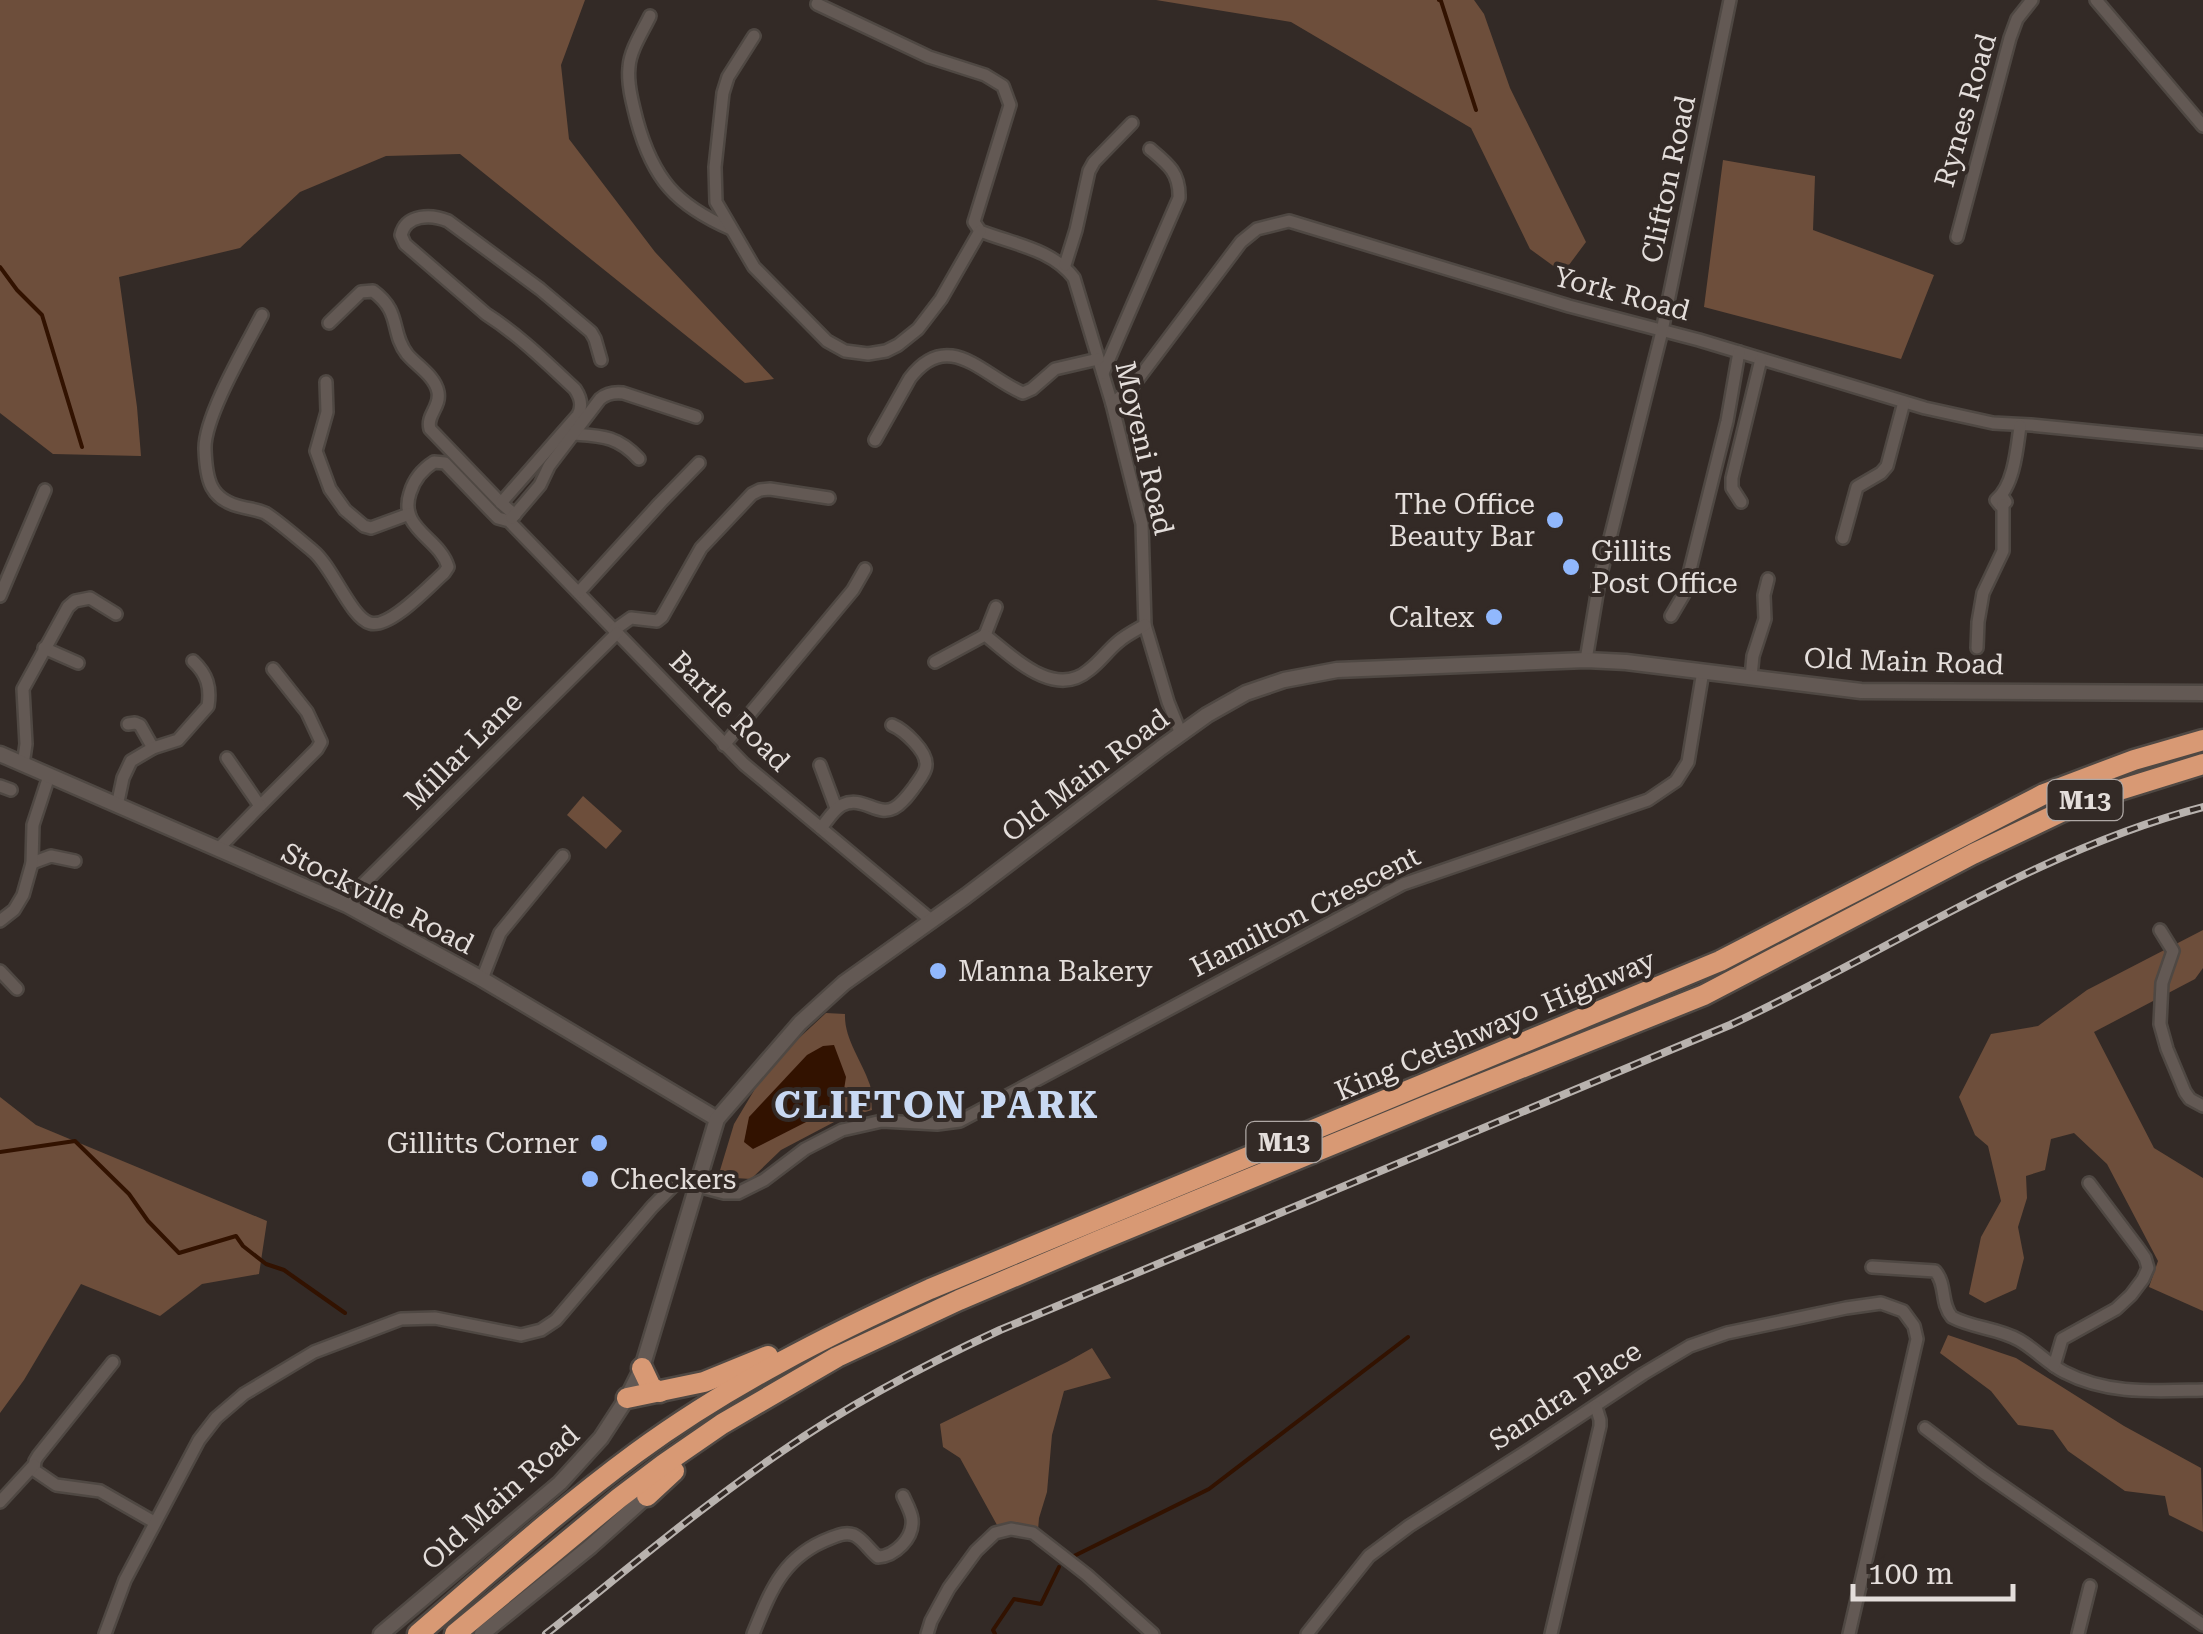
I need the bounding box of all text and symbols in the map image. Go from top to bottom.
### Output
street label: Rynes Road [1928,30,2003,191]
street label: Clifton Road [1635,92,1702,266]
street label: York Road [1550,260,1693,327]
street label: Moyeni Road [1108,358,1181,538]
place label: The Office Beauty Bar [1389,488,1535,553]
marker: The Office Beauty Bar [1544,509,1566,531]
place label: Gillits Post Office [1591,535,1738,600]
marker: Gillits Post Office [1560,556,1582,578]
place label: Caltex [1389,601,1474,634]
marker: Caltex [1483,606,1505,628]
street label: Old Main Road [1803,642,2005,681]
street label: Bartle Road [663,645,797,778]
street label: Millar Lane [398,685,529,816]
street label: Old Main Road [995,702,1175,849]
road number: M13 [2048,780,2122,820]
street label: Stockville Road [276,836,480,961]
street label: Hamilton Crescent [1185,839,1426,984]
street label: King Cetshwayo Highway [1330,943,1661,1108]
place label: Manna Bakery [958,955,1153,988]
marker: Manna Bakery [927,960,949,982]
district label: CLIFTON PARK [774,1083,1100,1127]
road number: M13 [1246,1122,1322,1162]
place label: Gillitts Corner [387,1127,579,1160]
marker: Gillitts Corner [588,1132,610,1154]
place label: Checkers [610,1163,736,1196]
marker: Checkers [579,1168,601,1190]
street label: Sandra Place [1483,1334,1647,1457]
street label: Old Main Road [415,1418,586,1577]
scale bar [1853,1539,2013,1601]
text: 100 m [1868,1556,1953,1591]

